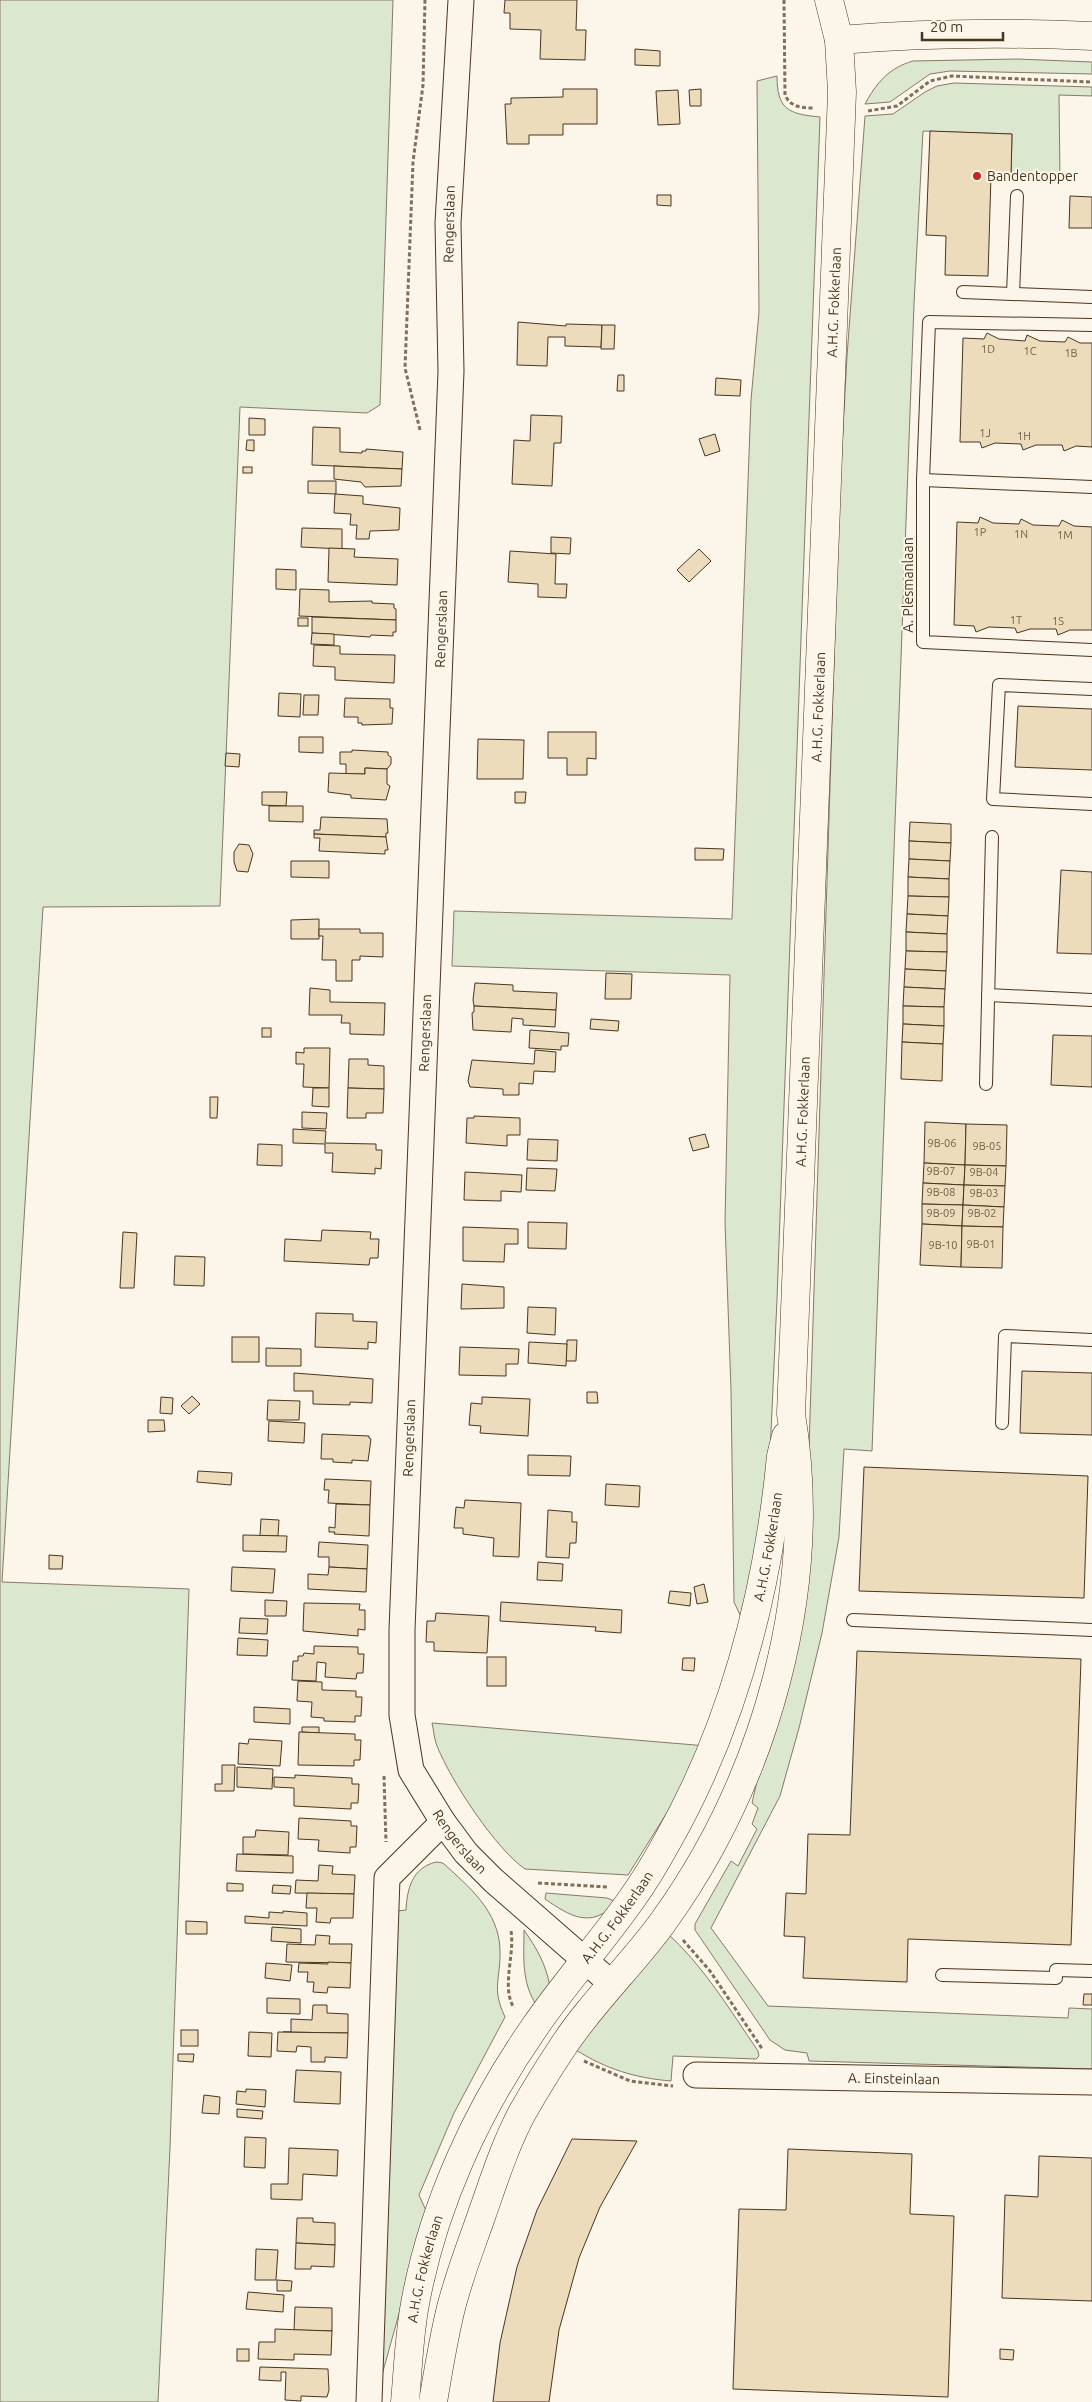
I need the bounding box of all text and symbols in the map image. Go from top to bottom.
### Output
scale bar [922,10,1003,42]
text: 20 m [930,18,963,35]
place label: Bandentopper [987,168,1079,184]
marker: Bandentopper [971,170,983,182]
street label: Rengerslaan [440,185,458,263]
street label: A.H.G. Fokkerlaan [824,247,844,358]
house number: 1D [981,343,995,355]
house number: 1C [1024,345,1037,357]
house number: 1B [1064,347,1078,359]
house number: 1J [979,427,991,439]
house number: 1H [1017,430,1031,442]
house number: 1P [974,526,987,538]
house number: 1N [1014,528,1028,540]
house number: 1M [1057,529,1073,541]
street label: A. Plesmanlaan [900,537,916,633]
street label: Rengerslaan [432,590,450,668]
house number: 1T [1010,614,1022,626]
house number: 1S [1052,615,1064,627]
street label: A.H.G. Fokkerlaan [808,651,828,763]
street label: Rengerslaan [416,994,434,1072]
street label: A.H.G. Fokkerlaan [793,1056,813,1167]
house number: 9B-06 [928,1137,956,1149]
house number: 9B-05 [973,1140,1001,1152]
house number: 9B-07 [927,1165,955,1177]
house number: 9B-04 [970,1166,998,1178]
house number: 9B-08 [927,1186,955,1198]
house number: 9B-03 [970,1187,998,1199]
house number: 9B-09 [927,1207,955,1219]
house number: 9B-02 [968,1207,996,1219]
house number: 9B-01 [967,1238,995,1250]
house number: 9B-10 [929,1239,957,1251]
street label: Rengerslaan [400,1399,418,1477]
street label: A.H.G. Fokkerlaan [750,1491,785,1603]
street label: Rengerslaan [429,1807,490,1877]
street label: A.H.G. Fokkerlaan [578,1868,656,1966]
street label: A. Einsteinlaan [848,2070,940,2087]
street label: A.H.G. Fokkerlaan [404,2213,446,2324]

